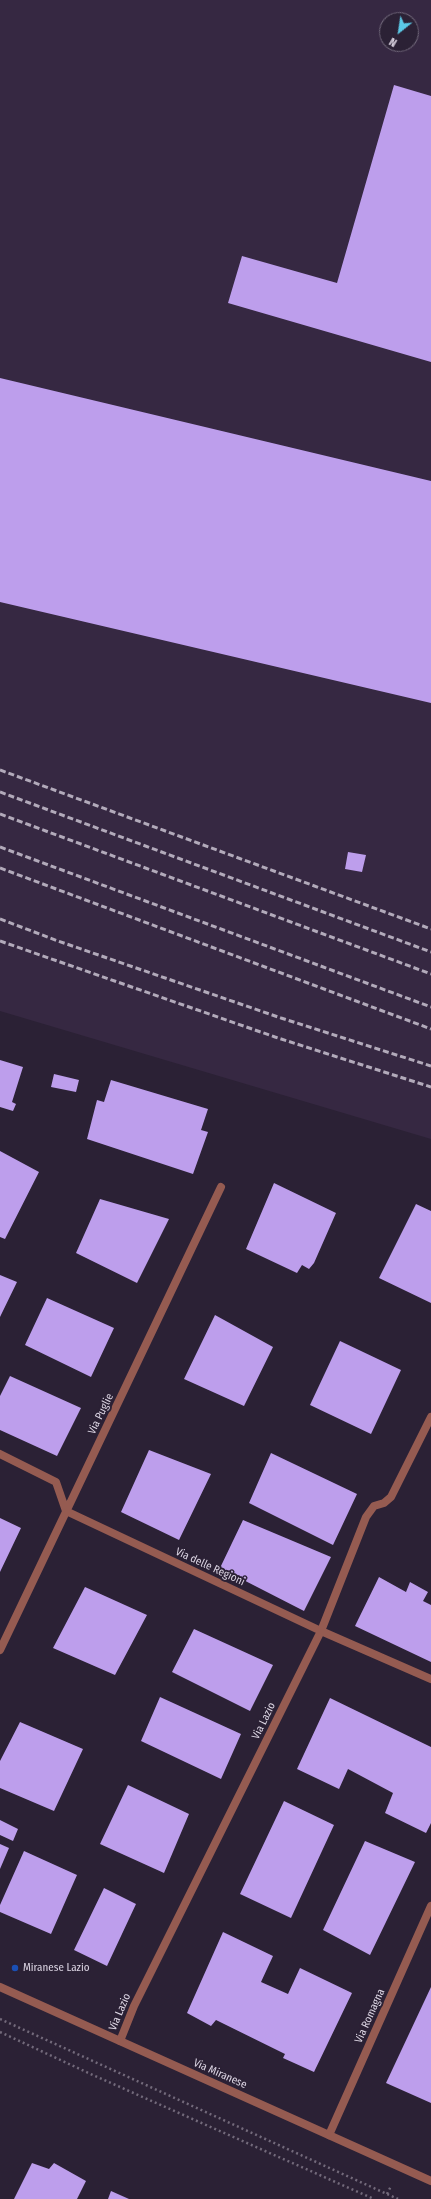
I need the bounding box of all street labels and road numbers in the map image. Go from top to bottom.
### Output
street label: Via Puglie [85,1391,117,1437]
street label: Via delle Regioni [173,1545,247,1589]
street label: Via Lazio [249,1700,279,1742]
street label: Via Romagna [352,1987,388,2045]
street label: Via Lazio [106,1991,134,2033]
street label: Via Miranese [191,2056,249,2092]

